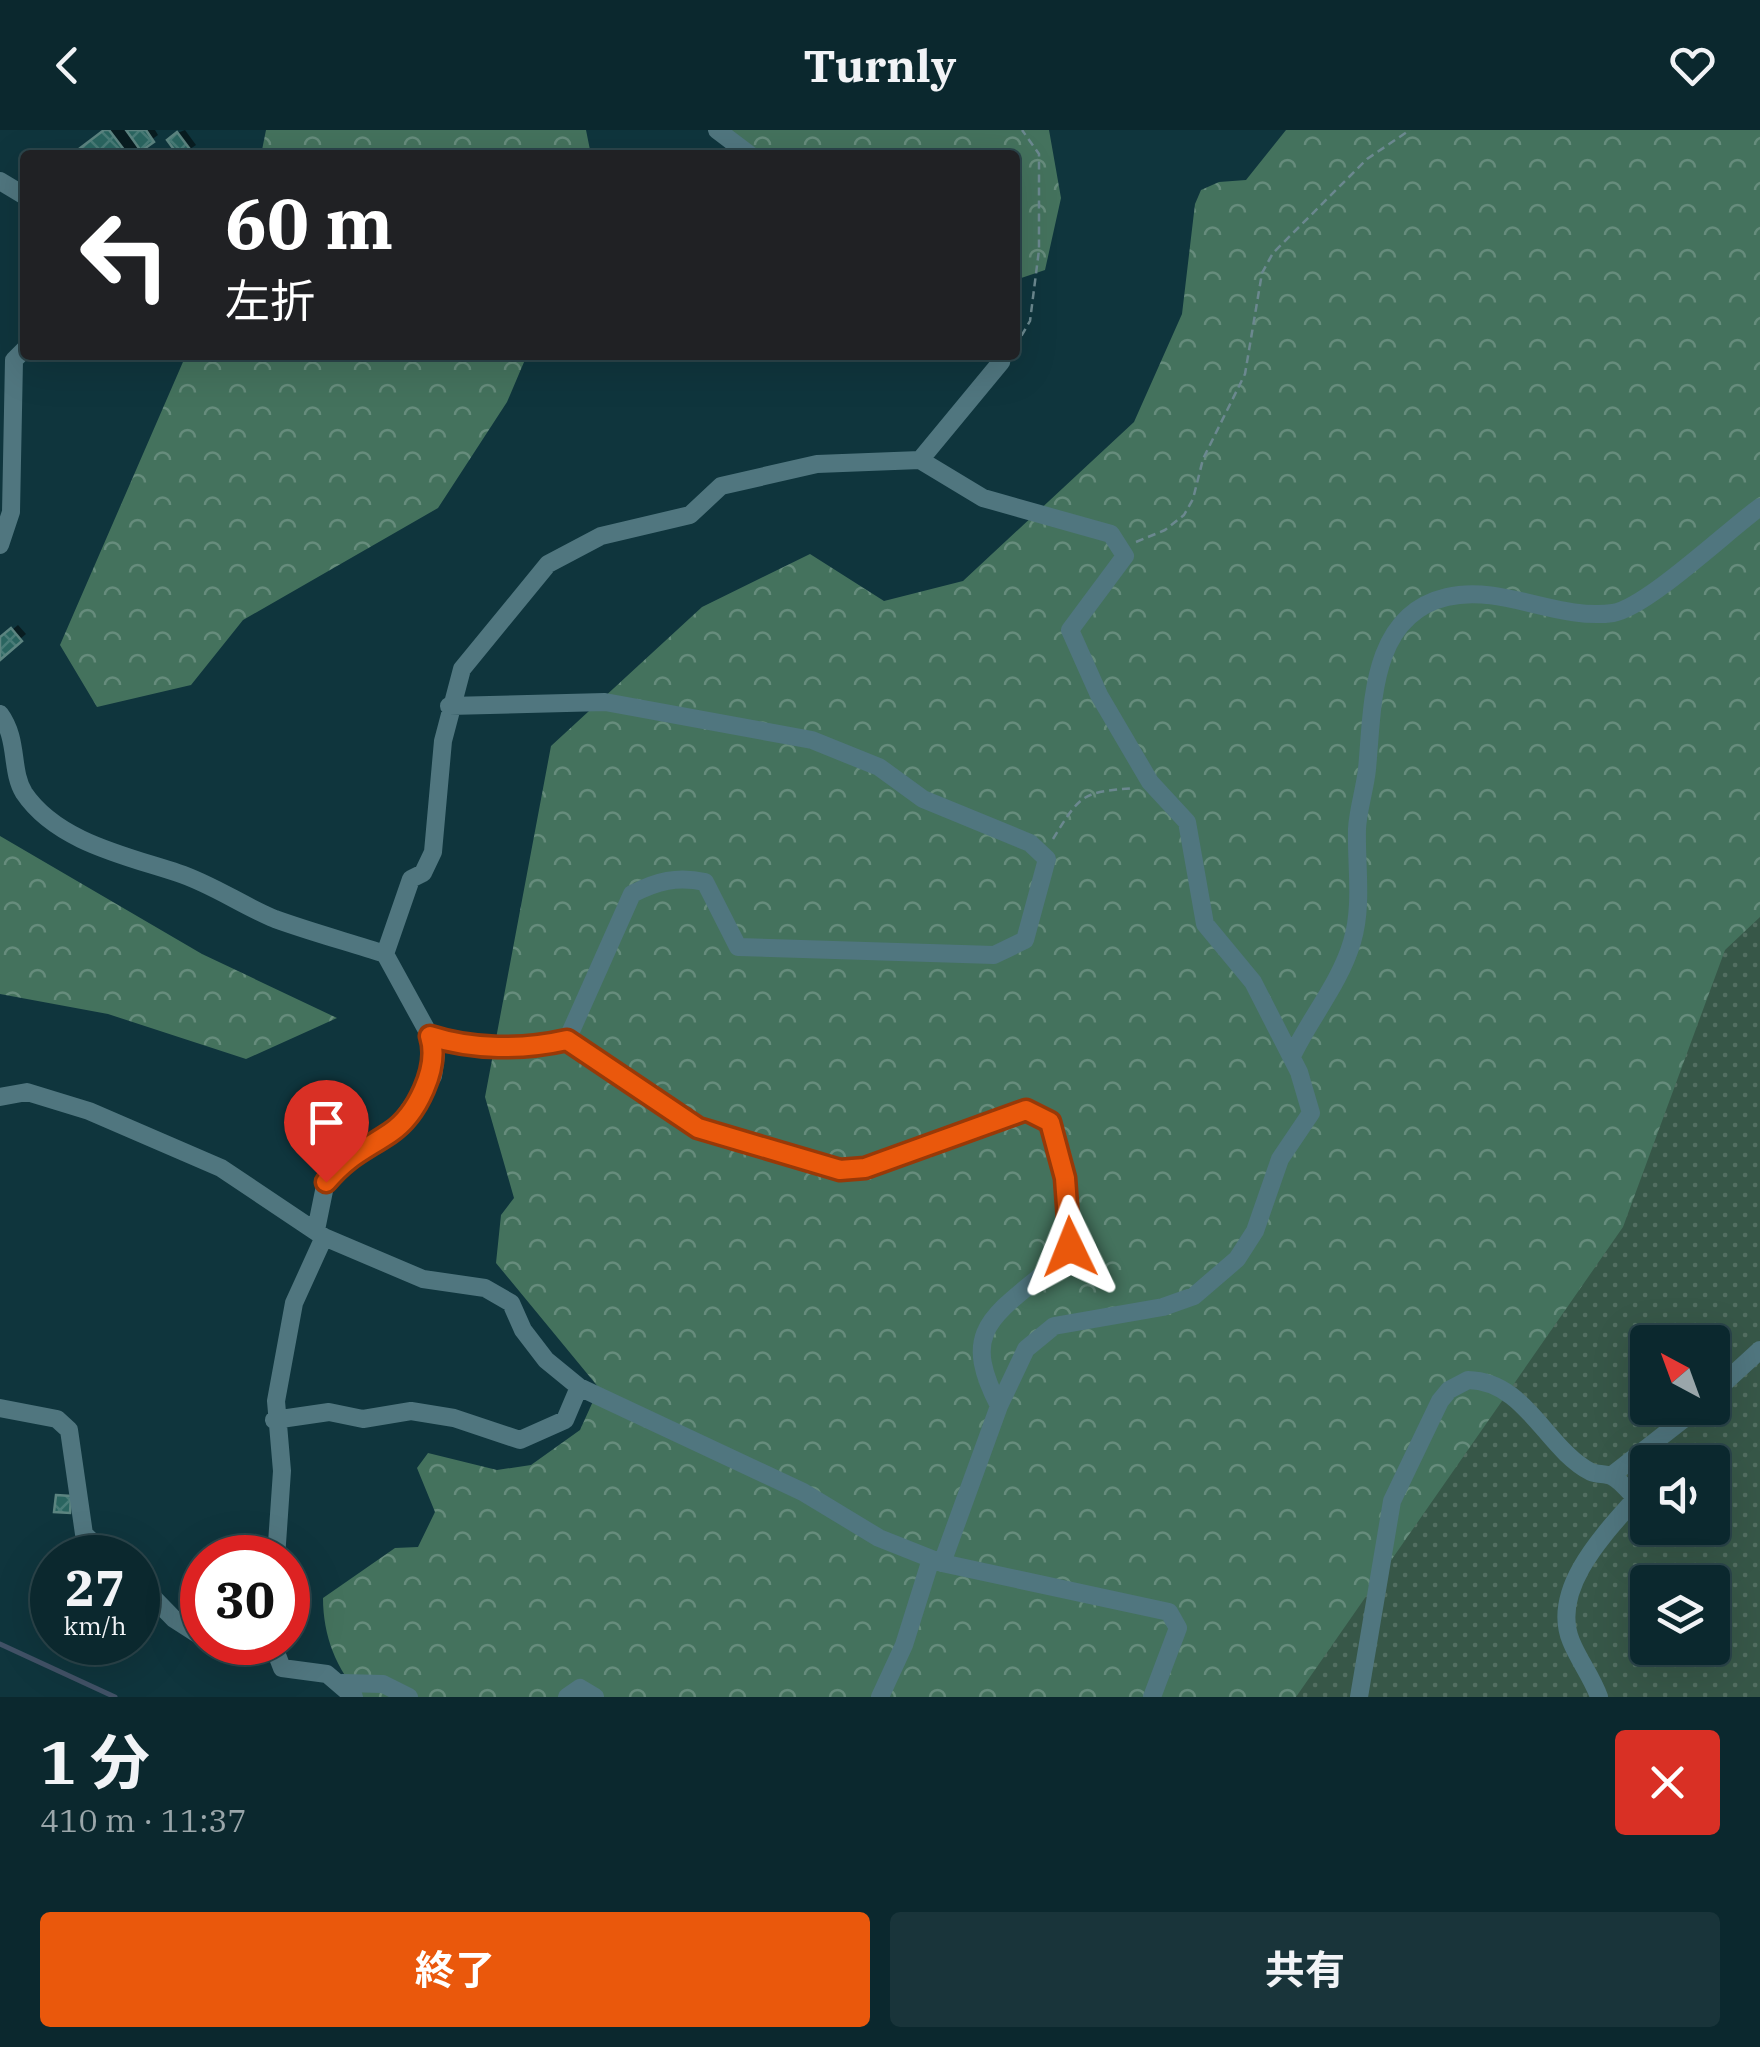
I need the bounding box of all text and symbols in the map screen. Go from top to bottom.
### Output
text: Turnly [804,36,956,94]
icon: back [40,38,95,93]
icon: heart [1665,38,1720,93]
text: 60 m [225,177,393,268]
icon: left [60,190,190,320]
text: 左折 [225,271,315,329]
pin [284,1080,369,1183]
icon: arrive [299,1095,354,1150]
position arrow [1018,1195,1122,1299]
north arrow [1630,1325,1730,1425]
map controls [1630,1325,1730,1665]
button: sound [1630,1445,1730,1545]
speed limit sign: 30 [180,1535,310,1665]
text: 27 [65,1555,125,1620]
button: layers [1630,1565,1730,1665]
text: km/h [63,1609,127,1642]
text: 1 分 [40,1722,150,1801]
button: close [1615,1730,1720,1835]
text: 410 m · 11:37 [40,1799,247,1841]
button: 終了 [40,1912,870,2027]
button: 共有 [890,1912,1720,2027]

